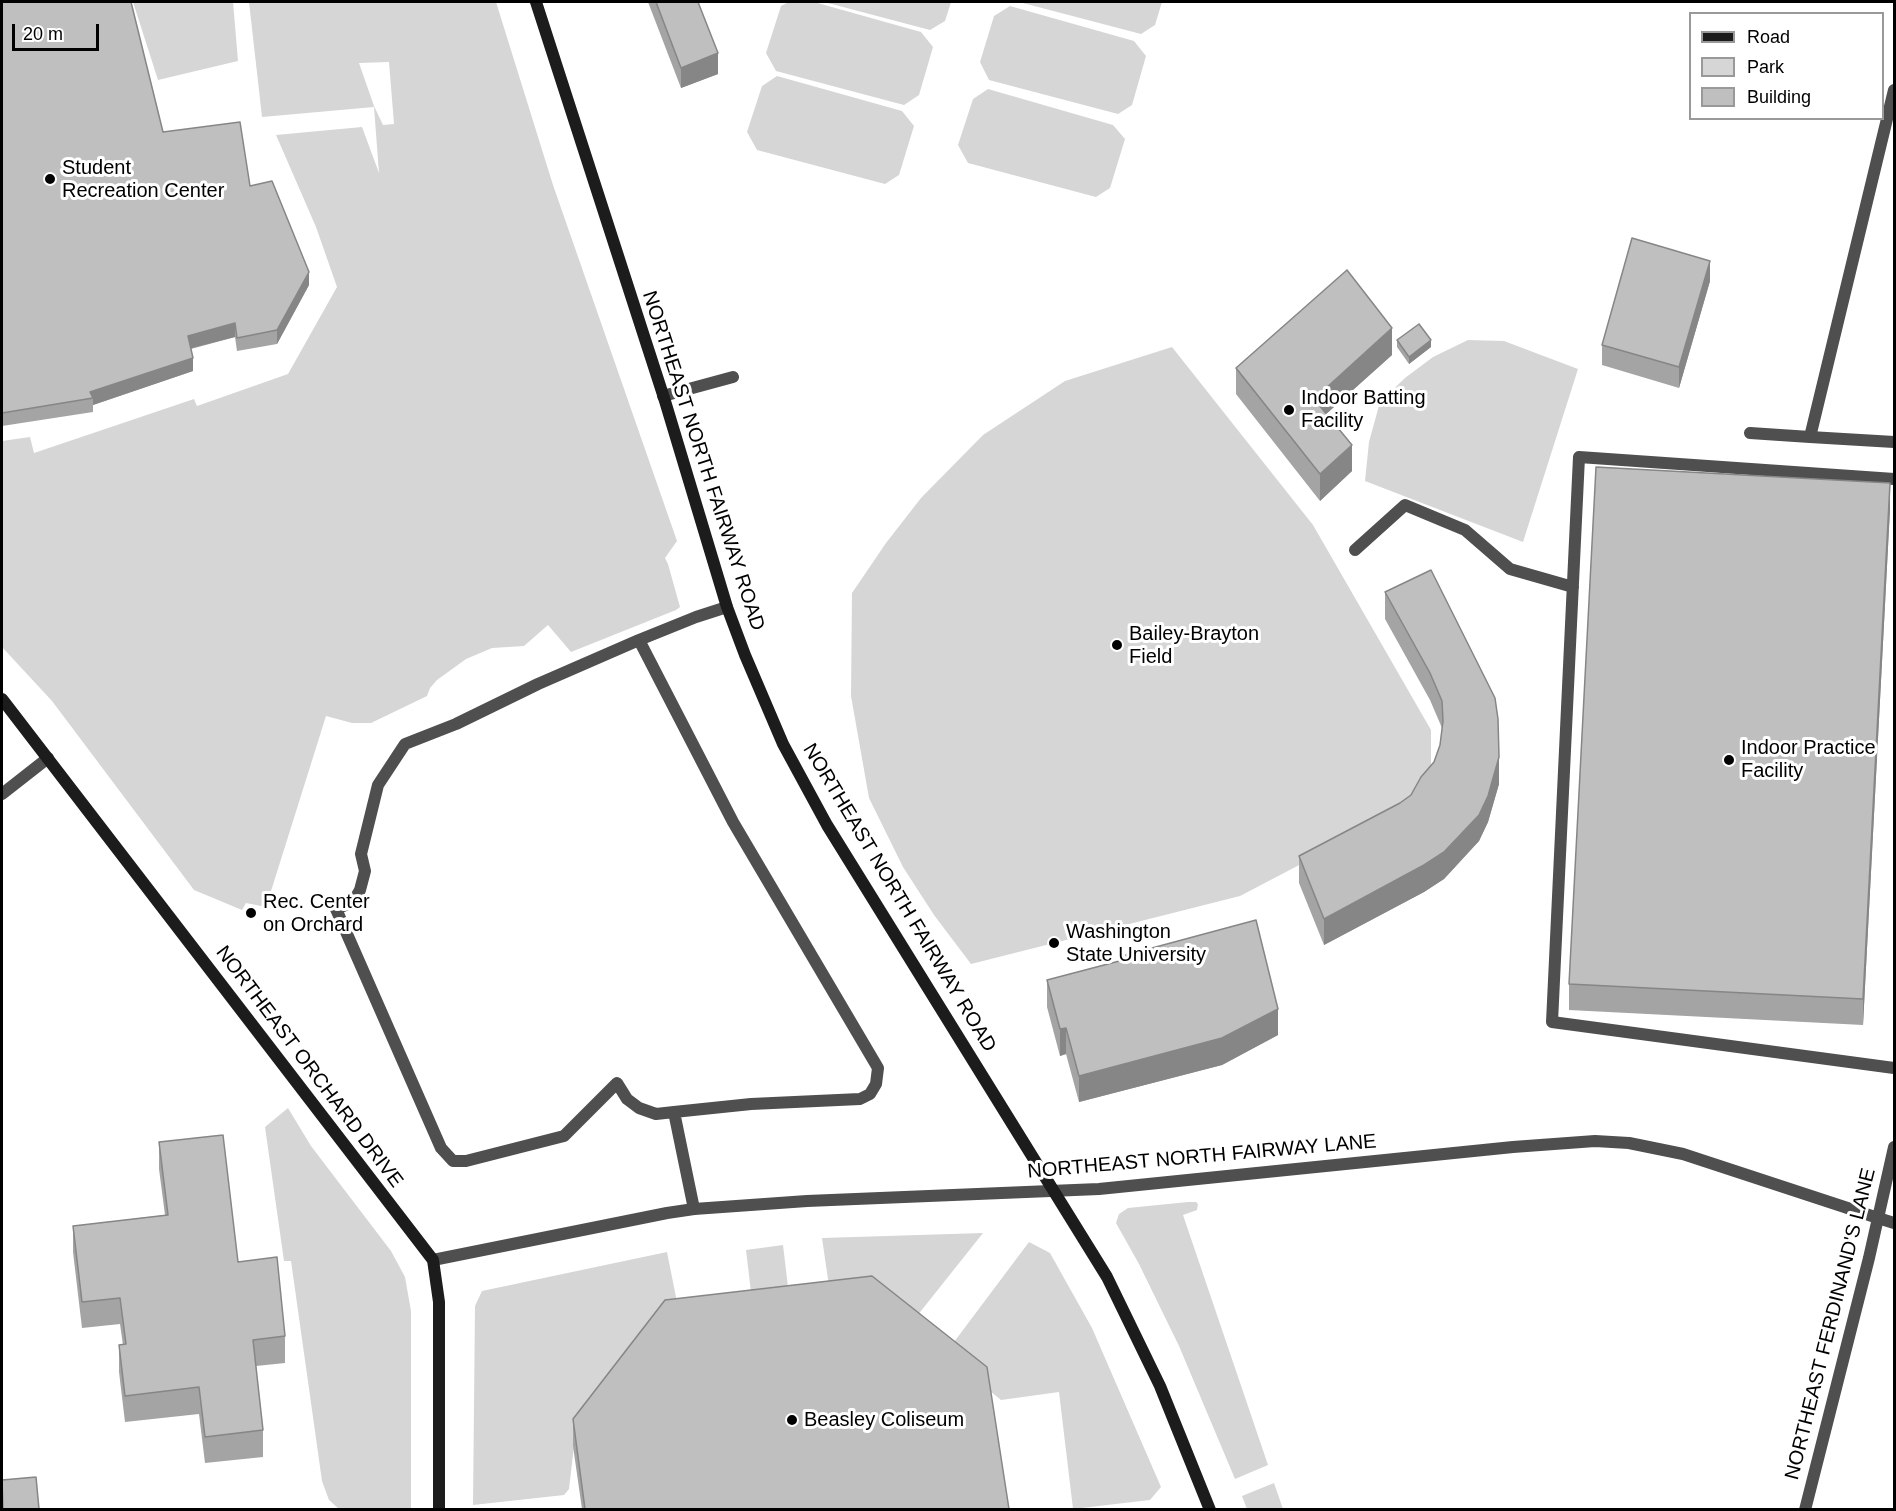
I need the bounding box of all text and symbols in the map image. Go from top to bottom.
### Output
scale bar [15,12,102,50]
legend [1689,12,1884,120]
text: 20 m [23,24,63,44]
text: Road [1747,27,1790,47]
text: Park [1747,57,1784,77]
text: Building [1747,87,1811,107]
place label: Student Recreation Center [62,156,224,203]
marker: Student Recreation Center [43,172,57,186]
street label: NORTHEAST NORTH FAIRWAY ROAD [637,288,769,634]
place label: Indoor Batting Facility [1301,386,1426,433]
marker: Indoor Batting Facility [1282,403,1296,417]
place label: Bailey-Brayton Field [1129,622,1259,669]
marker: Bailey-Brayton Field [1110,638,1124,652]
place label: Indoor Practice Facility [1741,736,1876,783]
street label: NORTHEAST NORTH FAIRWAY ROAD [797,739,1001,1057]
marker: Indoor Practice Facility [1722,753,1736,767]
place label: Rec. Center on Orchard [263,890,370,937]
marker: Rec. Center on Orchard [244,906,258,920]
place label: Washington State University [1066,920,1206,967]
marker: Washington State University [1047,936,1061,950]
street label: NORTHEAST ORCHARD DRIVE [210,941,408,1193]
street label: NORTHEAST NORTH FAIRWAY LANE [1027,1130,1377,1184]
street label: NORTHEAST FERDINAND'S LANE [1781,1166,1881,1482]
place label: Beasley Coliseum [804,1408,964,1432]
marker: Beasley Coliseum [785,1413,799,1427]

